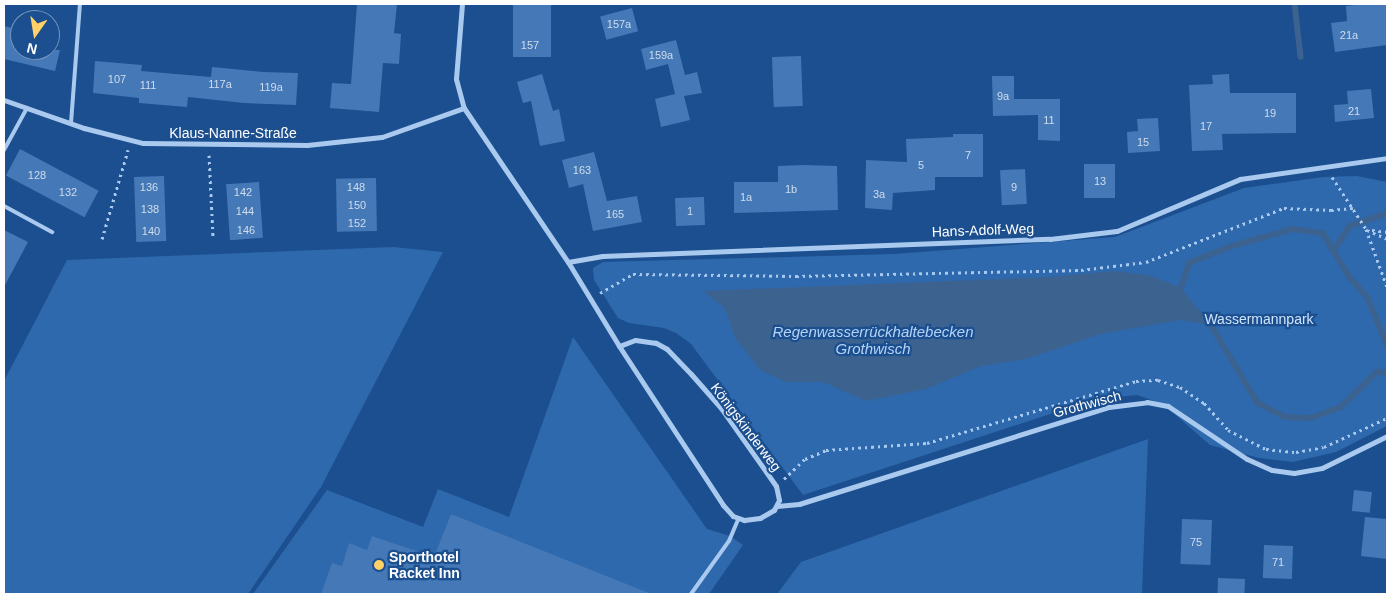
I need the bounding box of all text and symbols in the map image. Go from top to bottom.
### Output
north arrow [10,10,60,60]
house number: 157a [607,17,631,31]
house number: 21a [1340,28,1358,42]
house number: 157 [521,38,539,52]
text: N [25,40,39,58]
house number: 159a [649,48,673,62]
house number: 107 [108,72,126,86]
house number: 117a [208,77,232,91]
house number: 111 [140,78,156,92]
house number: 119a [259,80,283,94]
house number: 9a [997,89,1009,103]
house number: 21 [1348,104,1360,118]
house number: 19 [1264,106,1276,120]
house number: 11 [1043,113,1055,127]
house number: 17 [1200,119,1212,133]
street label: Klaus-Nanne-Straße [169,125,297,141]
house number: 15 [1137,135,1149,149]
house number: 7 [965,148,971,162]
house number: 5 [918,158,924,172]
house number: 163 [573,163,591,177]
house number: 128 [28,168,46,182]
house number: 13 [1094,174,1106,188]
house number: 136 [140,180,158,194]
house number: 148 [347,180,365,194]
house number: 9 [1011,180,1017,194]
house number: 1b [785,182,797,196]
house number: 132 [59,185,77,199]
house number: 142 [234,185,252,199]
house number: 3a [873,187,885,201]
house number: 1a [740,190,752,204]
house number: 150 [348,198,366,212]
house number: 138 [141,202,159,216]
house number: 144 [236,204,254,218]
house number: 1 [687,204,693,218]
house number: 165 [606,207,624,221]
house number: 152 [348,216,366,230]
street label: Hans-Adolf-Weg [932,220,1034,240]
house number: 146 [237,223,255,237]
house number: 140 [142,224,160,238]
park label: Wassermannpark [1204,311,1314,327]
water label: Regenwasserrückhaltebecken Grothwisch [773,322,973,357]
street label: Königskinderweg [707,379,785,475]
street label: Grothwisch [1051,387,1123,421]
house number: 75 [1190,535,1202,549]
place label: Sporthotel Racket Inn [389,549,460,582]
house number: 71 [1272,555,1284,569]
marker: Sporthotel Racket Inn [373,559,385,571]

